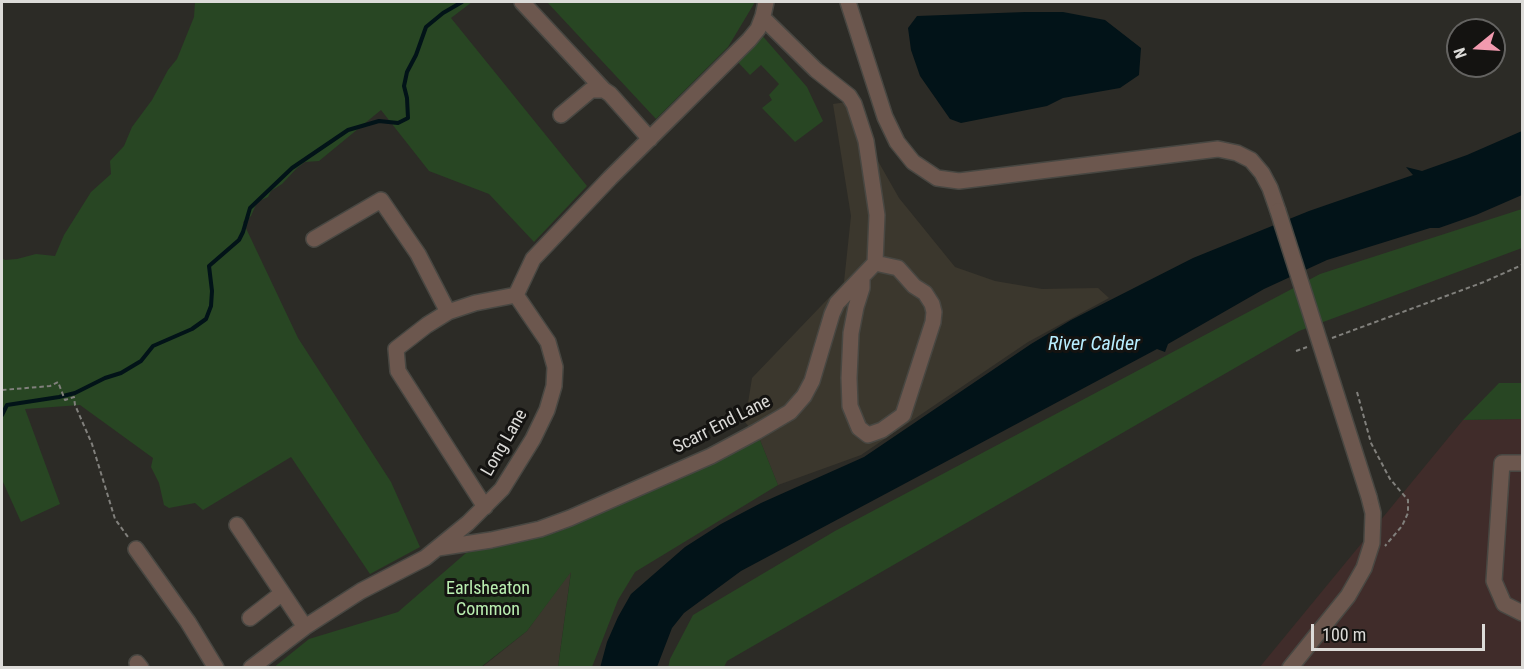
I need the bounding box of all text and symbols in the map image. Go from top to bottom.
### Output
north arrow [1446,18,1506,78]
text: N [1450,46,1471,61]
water label: River Calder [1048,333,1140,357]
street label: Scarr End Lane [670,391,774,459]
street label: Long Lane [477,406,533,480]
park label: Earlsheaton Common [446,578,530,620]
scale bar [1314,612,1488,650]
text: 100 m [1322,624,1366,645]

